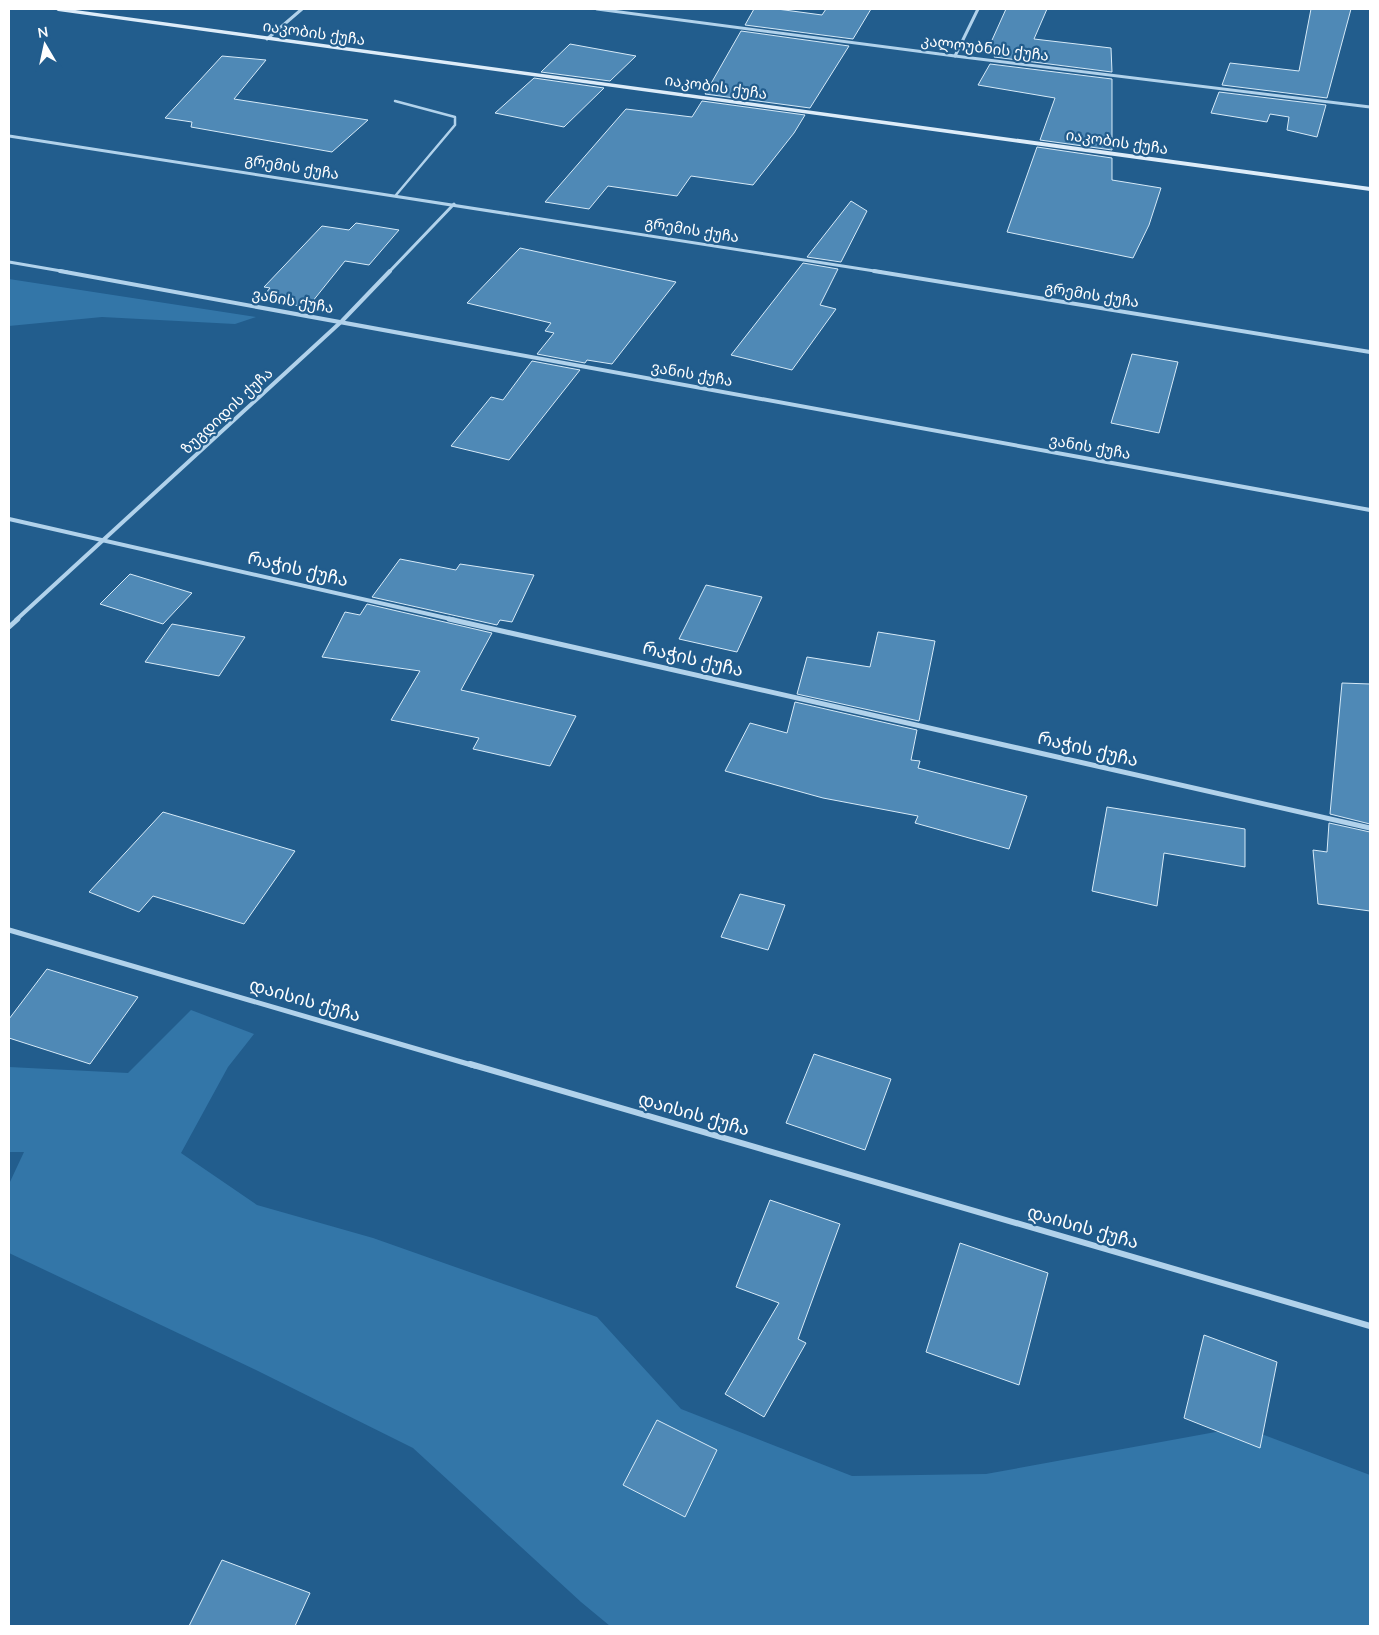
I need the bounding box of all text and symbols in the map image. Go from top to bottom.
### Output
street label: იაკობის ქუჩა [262,16,366,50]
north arrow [20,20,70,70]
text: N [36,22,50,43]
street label: კალოუბნის ქუჩა [920,30,1050,66]
street label: იაკობის ქუჩა [664,70,768,104]
street label: იაკობის ქუჩა [1065,125,1169,159]
street label: გრემის ქუჩა [244,150,340,184]
street label: გრემის ქუჩა [644,213,740,247]
street label: გრემის ქუჩა [1044,278,1140,312]
street label: ვანის ქუჩა [251,284,335,318]
street label: ვანის ქუჩა [650,357,734,391]
street label: ზუგდიდის ქუჩა [177,363,277,459]
street label: ვანის ქუჩა [1048,430,1132,464]
street label: რაჭის ქუჩა [245,546,351,592]
street label: რაჭის ქუჩა [640,636,746,682]
street label: რაჭის ქუჩა [1035,726,1141,772]
street label: დაისის ქუჩა [246,973,364,1027]
street label: დაისის ქუჩა [635,1087,753,1141]
street label: დაისის ქუჩა [1024,1200,1142,1254]

